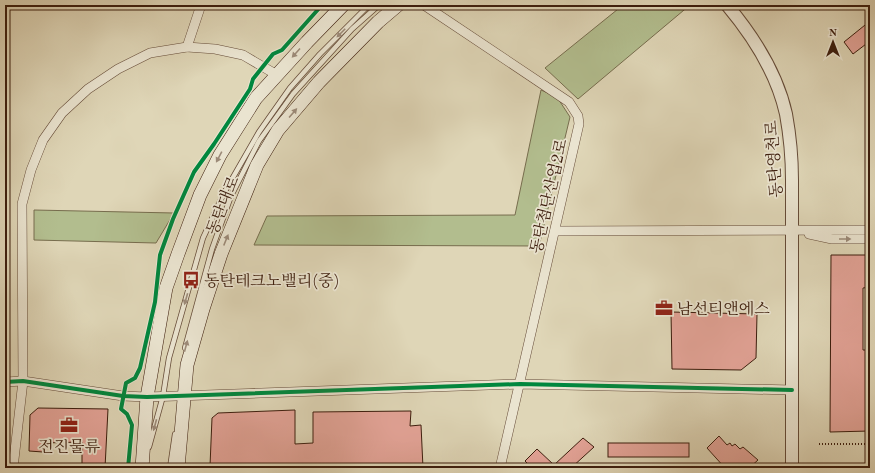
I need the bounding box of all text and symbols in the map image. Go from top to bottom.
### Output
north arrow [813,22,853,62]
one-way arrow [336,28,346,38]
text: N [829,28,838,39]
one-way arrow [292,48,301,58]
one-way arrow [288,108,297,118]
street label: 동탄영천로 [763,119,786,198]
street label: 동탄첨단산업2로 [528,137,571,255]
one-way arrow [216,151,222,163]
street label: 동탄대로 [204,173,243,237]
one-way arrow [224,233,230,245]
one-way arrow [839,236,852,242]
bus stop icon: 동탄테크노밸리(중) [181,270,201,290]
place label: 동탄테크노밸리(중) [204,272,340,290]
one-way arrow [183,293,189,305]
office icon: 남선티앤에스 [654,298,674,318]
place label: 남선티앤에스 [677,301,770,318]
one-way arrow [183,340,189,352]
office icon: 전진물류 [59,415,79,435]
one-way arrow [152,419,158,431]
place label: 전진물류 [38,438,100,456]

